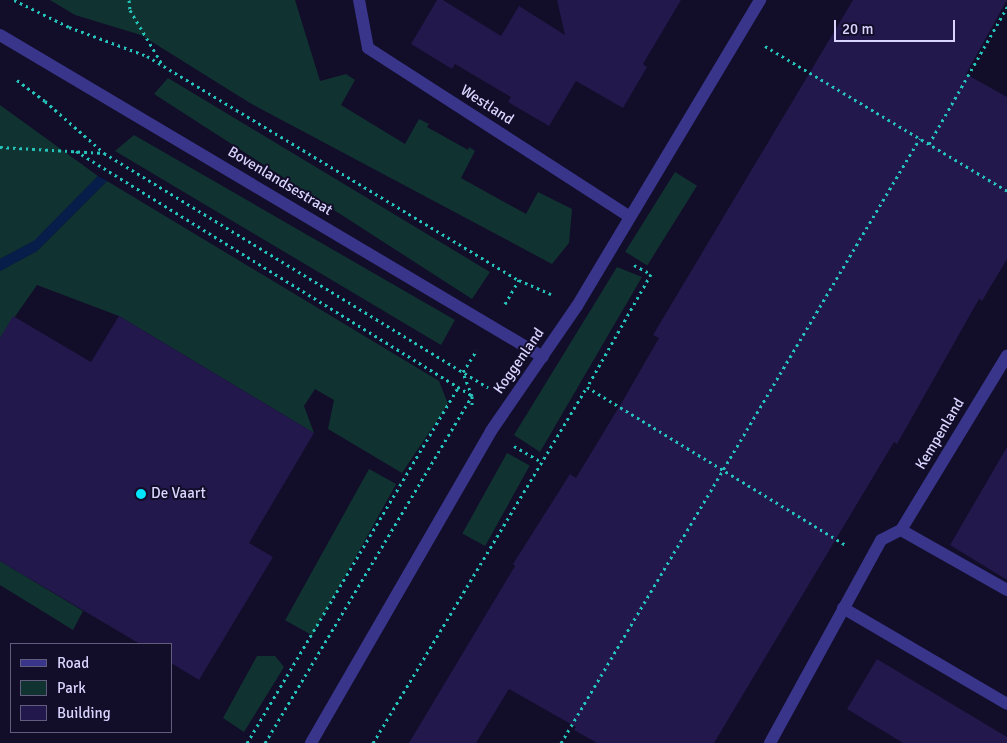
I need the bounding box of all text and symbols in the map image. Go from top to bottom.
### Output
scale bar [837,10,958,42]
text: 20 m [842,20,873,38]
street label: Westland [457,81,517,129]
street label: Bovenlandsestraat [224,143,336,219]
street label: Koggenland [490,325,548,397]
street label: Kempenland [912,395,968,473]
place label: De Vaart [151,485,206,503]
marker: De Vaart [135,488,147,500]
legend [10,643,172,733]
text: Road [57,654,89,672]
text: Park [57,679,86,697]
text: Building [57,704,111,722]

